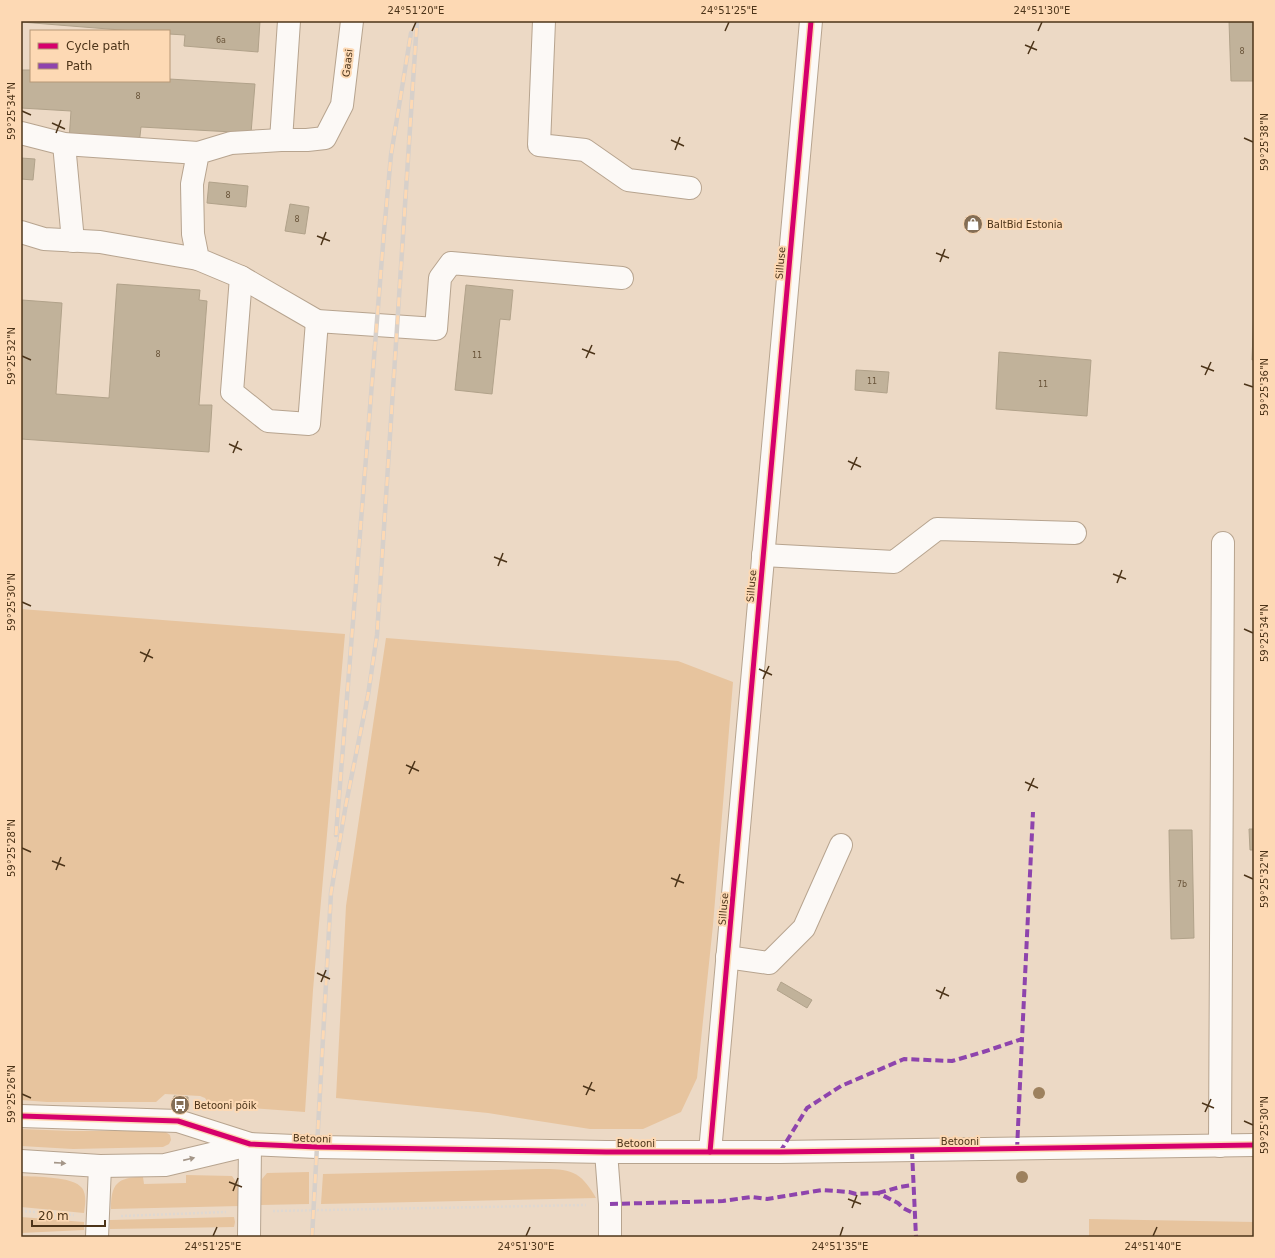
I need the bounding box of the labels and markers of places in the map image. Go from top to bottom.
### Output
shop icon: BaltBid Estonia [962,213,984,235]
place label: BaltBid Estonia [987,219,1063,230]
bus stop icon: Betooni põik [169,1094,191,1116]
place label: Betooni põik [194,1100,257,1111]

